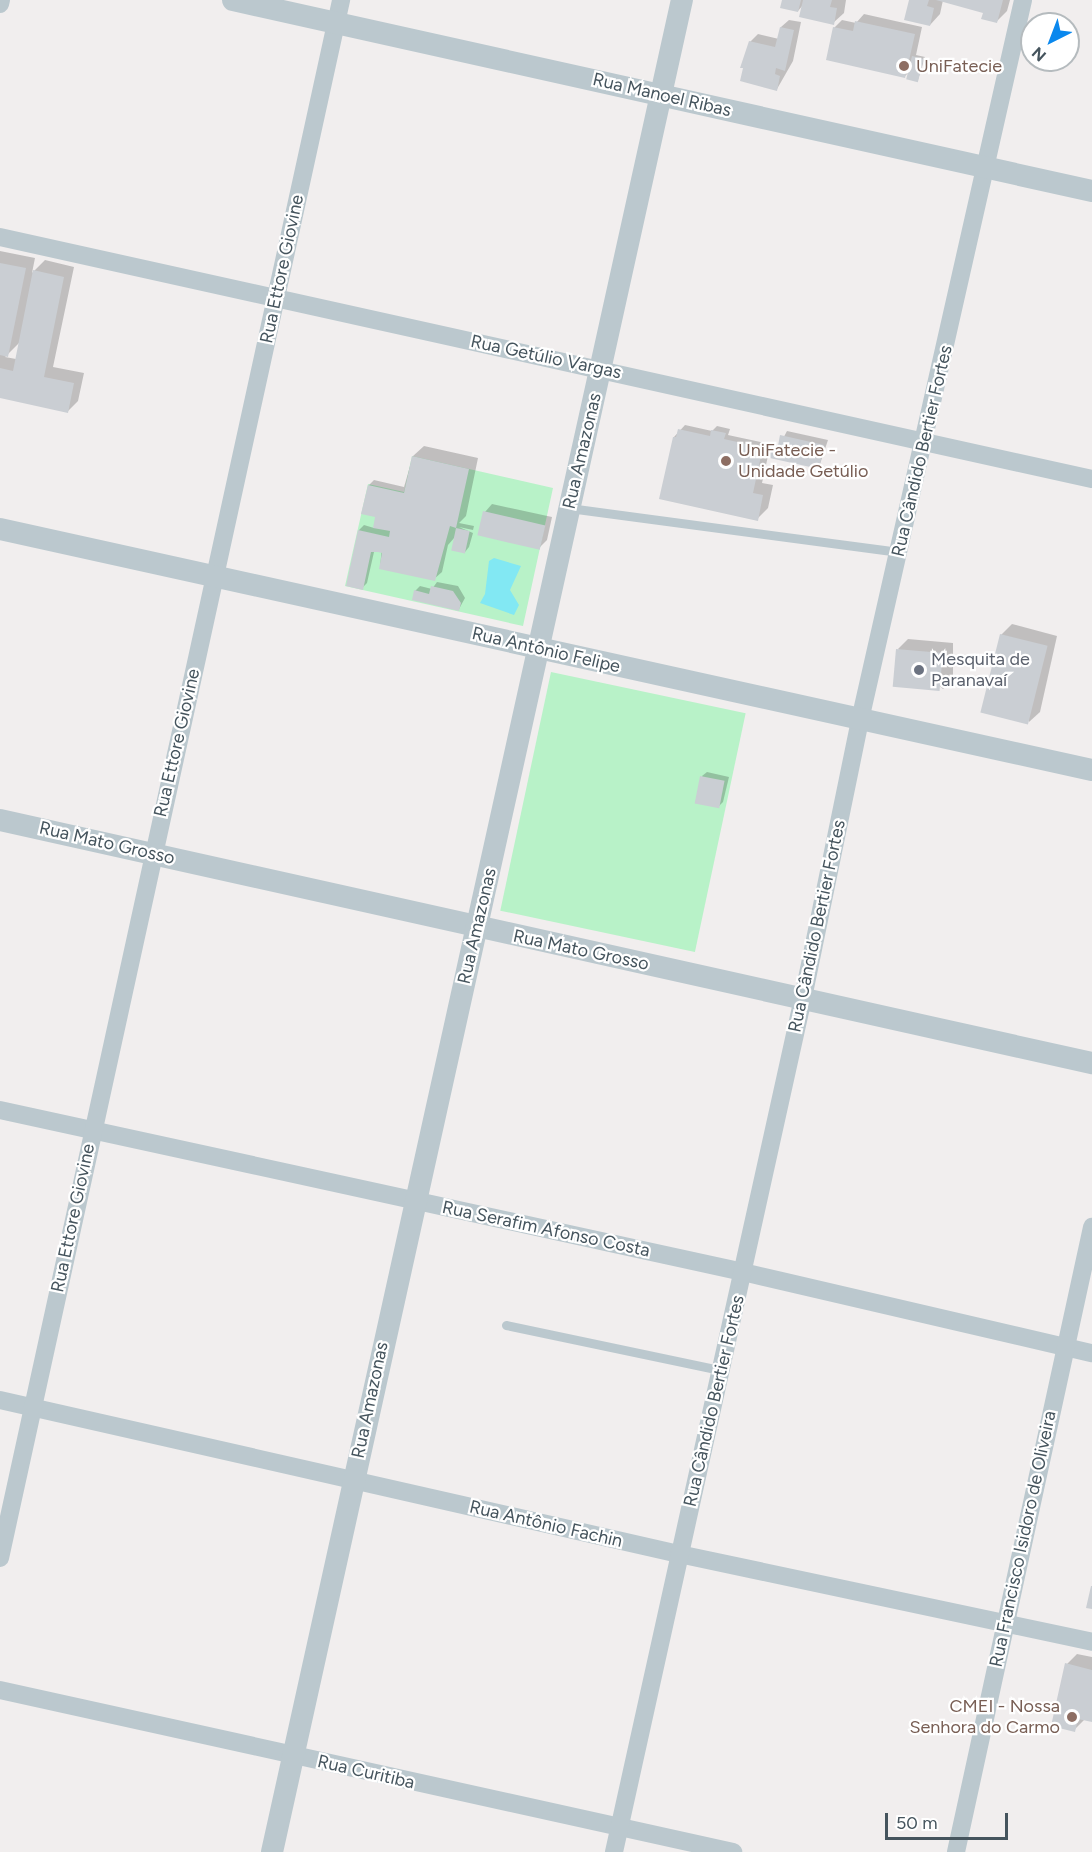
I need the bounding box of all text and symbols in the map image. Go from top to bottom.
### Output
north arrow [1020,12,1080,72]
text: N [1028,43,1050,65]
place label: UniFatecie [916,55,1002,77]
marker: UniFatecie [897,59,911,73]
street label: Rua Manoel Ribas [591,69,733,121]
street label: Rua Ettore Giovine [256,193,308,345]
street label: Rua Getúlio Vargas [469,330,623,384]
street label: Rua Cândido Bertier Fortes [887,343,957,559]
street label: Rua Amazonas [558,391,606,511]
place label: UniFatecie - Unidade Getúlio [738,440,868,482]
marker: UniFatecie - Unidade Getúlio [719,454,733,468]
street label: Rua Antônio Felipe [470,622,622,678]
place label: Mesquita de Paranavaí [931,649,1030,692]
marker: Mesquita de Paranavaí [912,663,926,677]
street label: Rua Ettore Giovine [149,667,205,819]
street label: Rua Mato Grosso [37,817,177,869]
street label: Rua Cândido Bertier Fortes [784,818,850,1034]
street label: Rua Amazonas [453,866,501,986]
street label: Rua Mato Grosso [511,925,651,975]
street label: Rua Ettore Giovine [47,1142,99,1294]
street label: Rua Serafim Afonso Costa [440,1196,652,1262]
street label: Rua Cândido Bertier Fortes [679,1293,749,1509]
street label: Rua Amazonas [347,1340,393,1460]
street label: Rua Francisco Isidoro de Oliveira [985,1409,1061,1669]
street label: Rua Antônio Fachin [467,1496,625,1552]
place label: CMEI - Nossa Senhora do Carmo [909,1696,1060,1738]
marker: CMEI - Nossa Senhora do Carmo [1065,1710,1079,1724]
street label: Rua Curitiba [315,1750,417,1794]
scale bar [888,1801,1011,1839]
text: 50 m [896,1812,938,1834]

